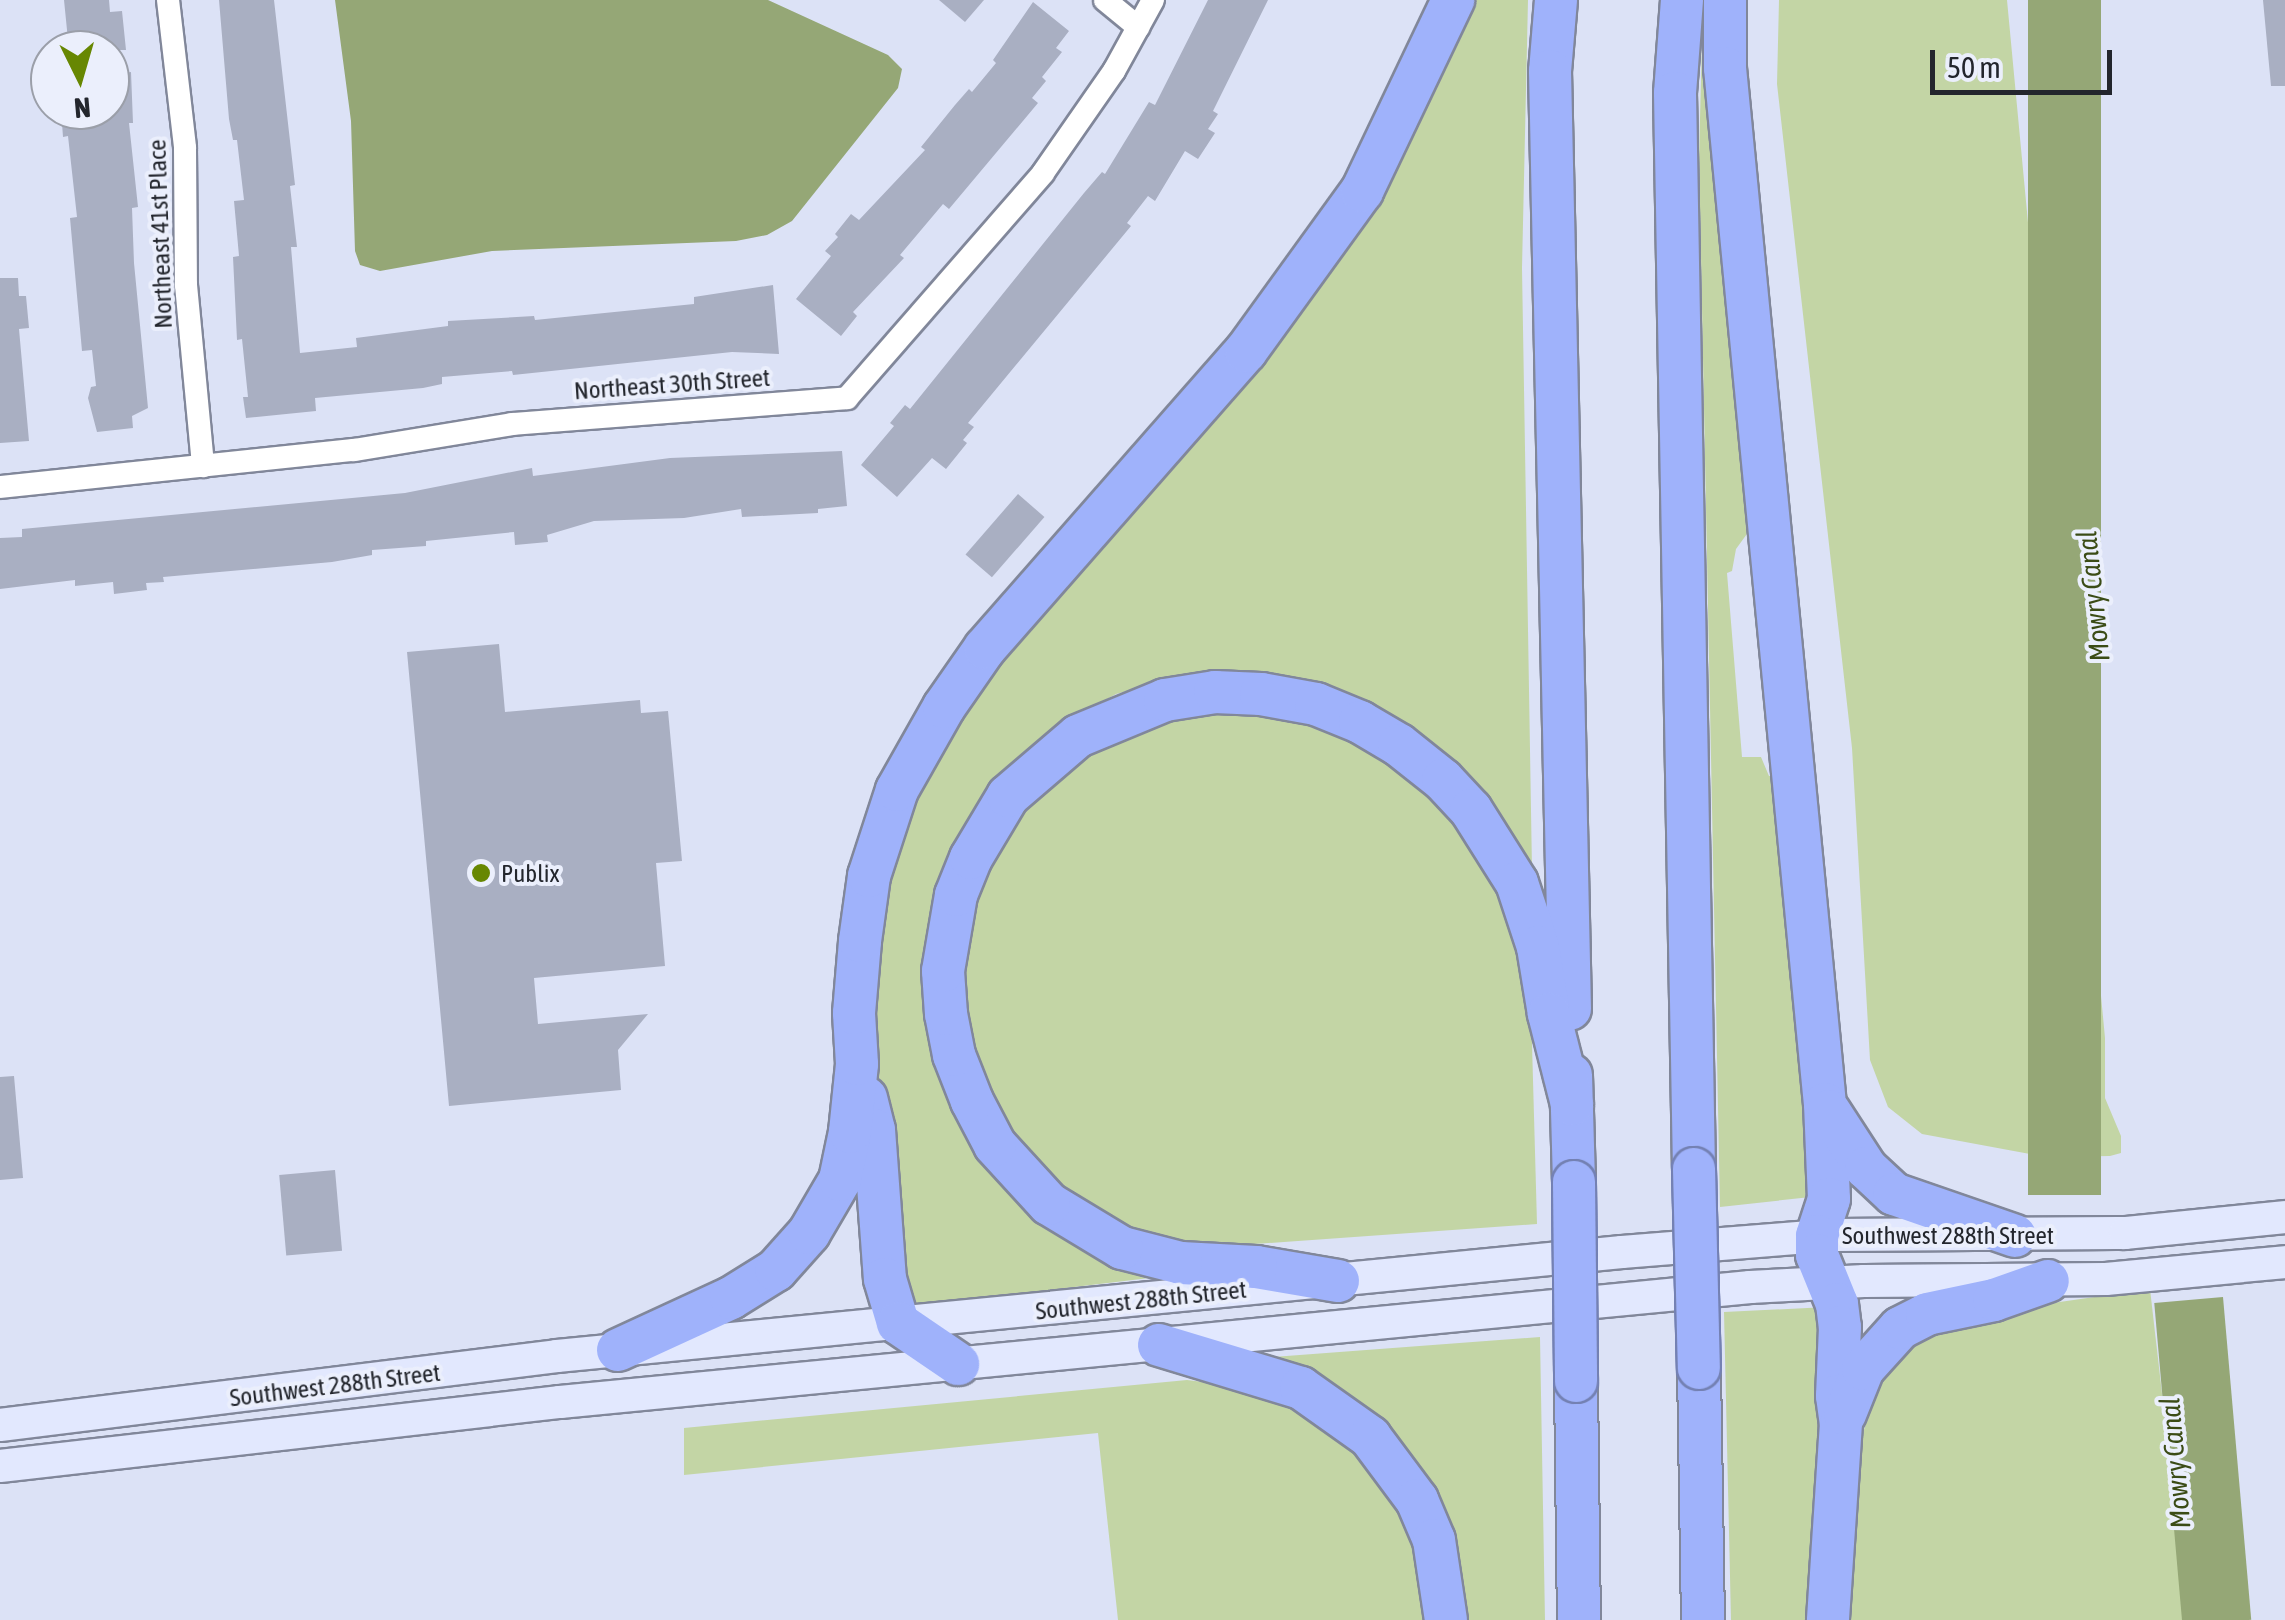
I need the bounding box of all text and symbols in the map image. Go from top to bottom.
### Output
north arrow [30,30,130,130]
scale bar [1935,30,2118,92]
text: 50 m [1947,50,2001,84]
text: N [73,91,92,125]
street label: Northeast 41st Place [142,139,178,329]
street label: Northeast 30th Street [573,362,771,406]
water label: Mowry Canal [2069,529,2117,663]
place label: Publix [501,858,560,888]
marker: Publix [470,862,492,884]
street label: Southwest 288th Street [1842,1220,2054,1250]
street label: Southwest 288th Street [1034,1274,1248,1326]
street label: Southwest 288th Street [228,1357,442,1413]
water label: Mowry Canal [2153,1396,2197,1530]

